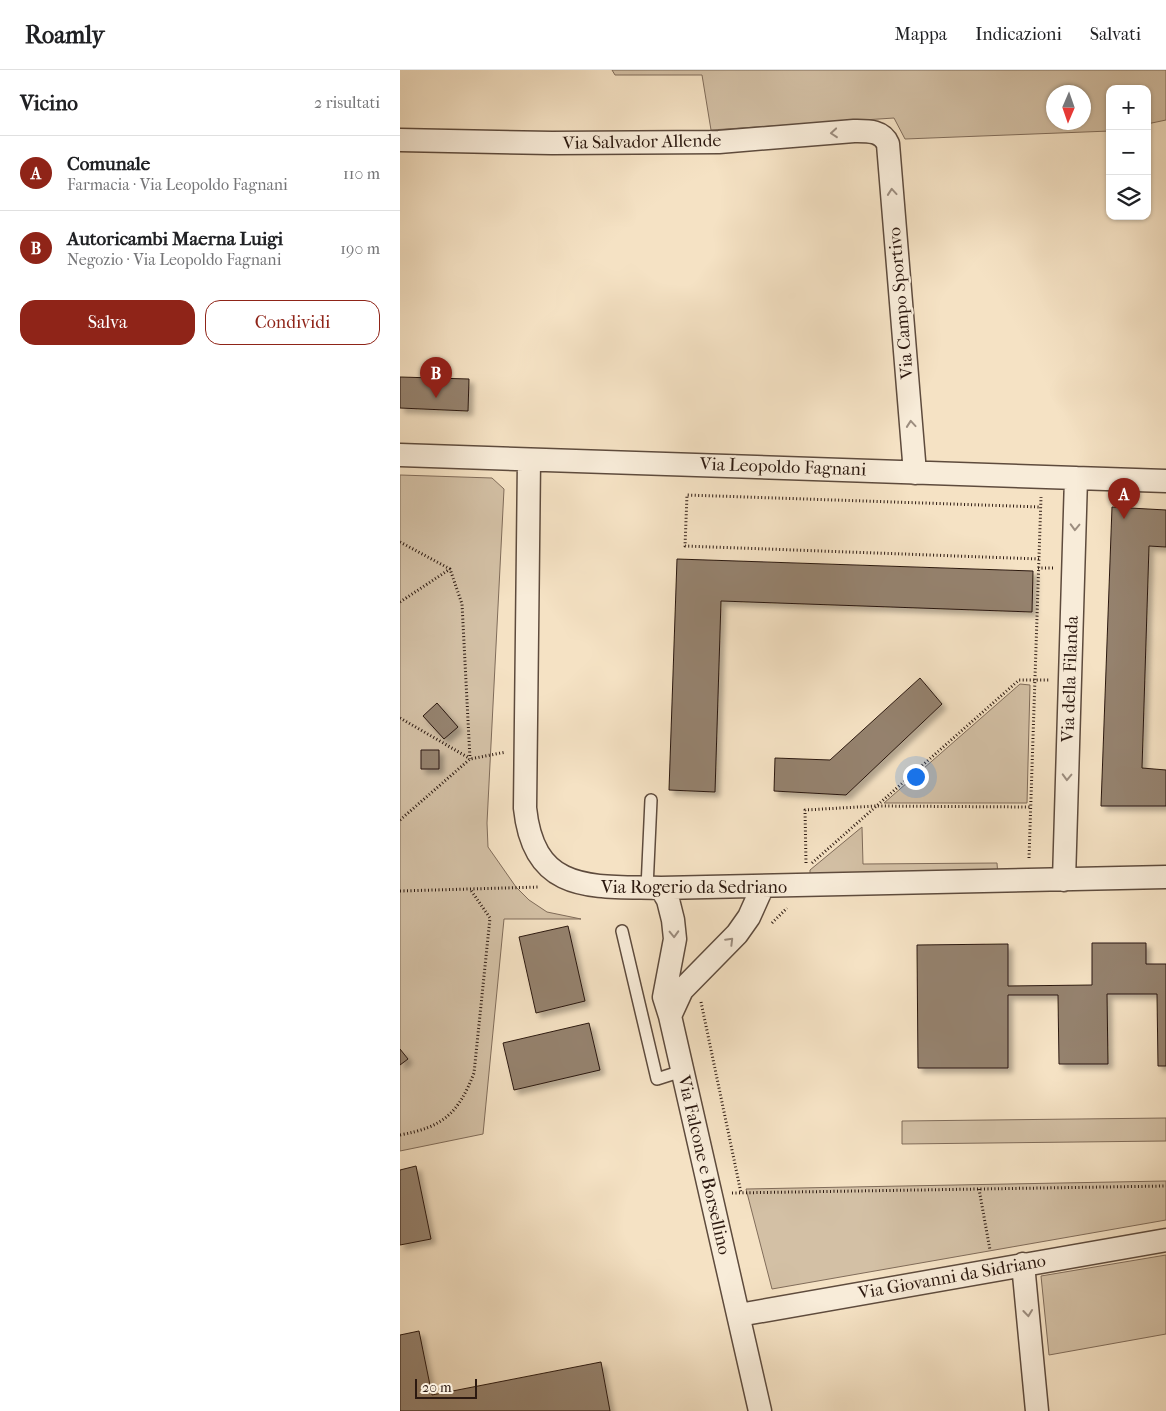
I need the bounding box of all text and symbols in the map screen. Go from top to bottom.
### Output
text: Roamly [25,21,104,49]
text: Mappa [894,24,947,45]
text: Indicazioni [975,24,1062,45]
text: Salvati [1090,24,1141,45]
north arrow [1046,85,1091,130]
map controls [1106,85,1151,220]
button: + [1106,85,1151,130]
text: Vicino [20,91,78,115]
text: 2 risultati [314,93,380,112]
one-way arrow [830,127,838,138]
street label: Via Salvador Allende [562,130,722,154]
button: − [1106,130,1151,175]
text: Comunale [67,153,150,175]
text: A [31,164,41,183]
text: 110 m [343,164,380,183]
text: Farmacia · Via Leopoldo Fagnani [67,175,288,194]
button: layers [1106,175,1151,220]
one-way arrow [887,188,898,196]
street label: Via Campo Sportivo [884,226,918,381]
text: Autoricambi Maerna Luigi [67,228,283,250]
text: B [31,239,41,258]
text: 190 m [340,239,380,258]
text: Negozio · Via Leopoldo Fagnani [67,250,281,269]
button: Salva [20,300,195,345]
button: Condividi [205,300,380,345]
pin: B [420,357,452,398]
one-way arrow [906,420,917,428]
street label: Via Leopoldo Fagnani [698,454,867,480]
pin: A [1108,478,1140,519]
one-way arrow [1069,523,1080,531]
street label: Via della Filanda [1057,615,1083,744]
your location [903,764,929,790]
one-way arrow [1062,773,1073,781]
street label: Via Rogerio da Sedriano [600,877,787,898]
one-way arrow [669,931,679,939]
one-way arrow [724,938,733,947]
street label: Via Falcone e Borsellino [673,1072,735,1257]
street label: Via Giovanni da Sidriano [856,1250,1047,1304]
one-way arrow [1022,1309,1033,1317]
scale bar [415,1376,478,1399]
text: 20 m [422,1379,452,1396]

